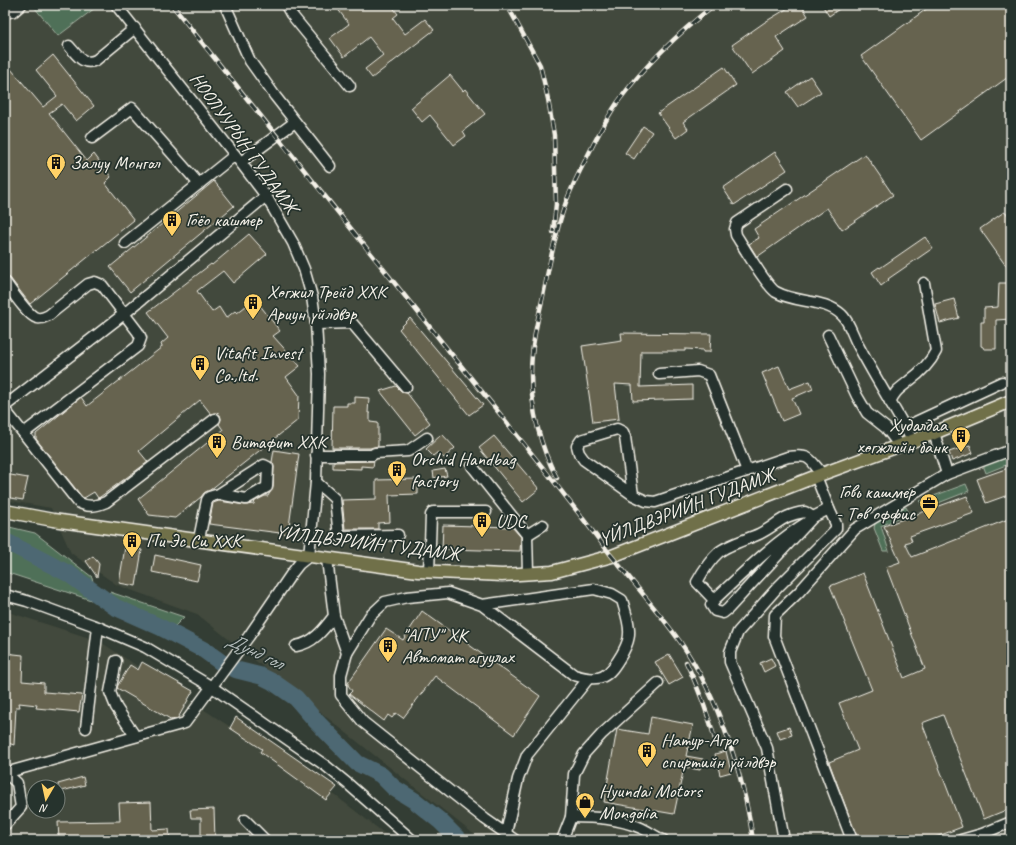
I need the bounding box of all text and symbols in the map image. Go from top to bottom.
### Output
street label: НООЛУУРЫН ГУДАМЖ [185,68,305,221]
place label: Залуу Монгол [70,151,161,175]
building icon: Залуу Монгол [45,152,67,180]
place label: Гоёо кашмер [186,208,263,232]
building icon: Гоёо кашмер [161,209,183,237]
place label: Хөгжил Трейд ХХК Ариун үйлдвэр [267,280,389,326]
building icon: Хөгжил Трейд ХХК Ариун үйлдвэр [242,292,264,320]
place label: Vitafit Invest Co.,ltd. [214,341,304,387]
building icon: Vitafit Invest Co.,ltd. [189,353,211,381]
place label: Худалдаа хөгжлийн банк [857,413,949,459]
building icon: Худалдаа хөгжлийн банк [950,425,972,453]
place label: Витафит ХХК [231,430,330,454]
building icon: Витафит ХХК [206,431,228,459]
place label: Orchid Handbag factory [411,447,517,493]
building icon: Orchid Handbag factory [386,459,408,487]
street label: YЙЛДВЭРИЙН ГУДАМЖ [596,461,782,552]
place label: Говь кашмер - Төв оффис [836,480,917,526]
office icon: Говь кашмер - Төв оффис [918,492,940,520]
place label: UDC [496,509,528,533]
building icon: UDC [471,510,493,538]
street label: YЙЛДВЭРИЙН ГУДАМЖ [274,520,465,567]
place label: Пи Эс Си ХХК [146,529,245,553]
building icon: Пи Эс Си ХХК [121,530,143,558]
place label: "АПУ" ХК Автомат агуулах [402,623,515,669]
water label: Дунд гол [222,627,290,676]
building icon: "АПУ" ХК Автомат агуулах [377,635,399,663]
place label: Натур-Агро спиртийн үйлдвэр [661,728,776,774]
building icon: Натур-Агро спиртийн үйлдвэр [636,740,658,768]
north arrow [26,779,66,819]
place label: Hyundai Motors Mongolia [599,779,703,825]
shop icon: Hyundai Motors Mongolia [574,791,596,819]
text: N [38,801,49,816]

